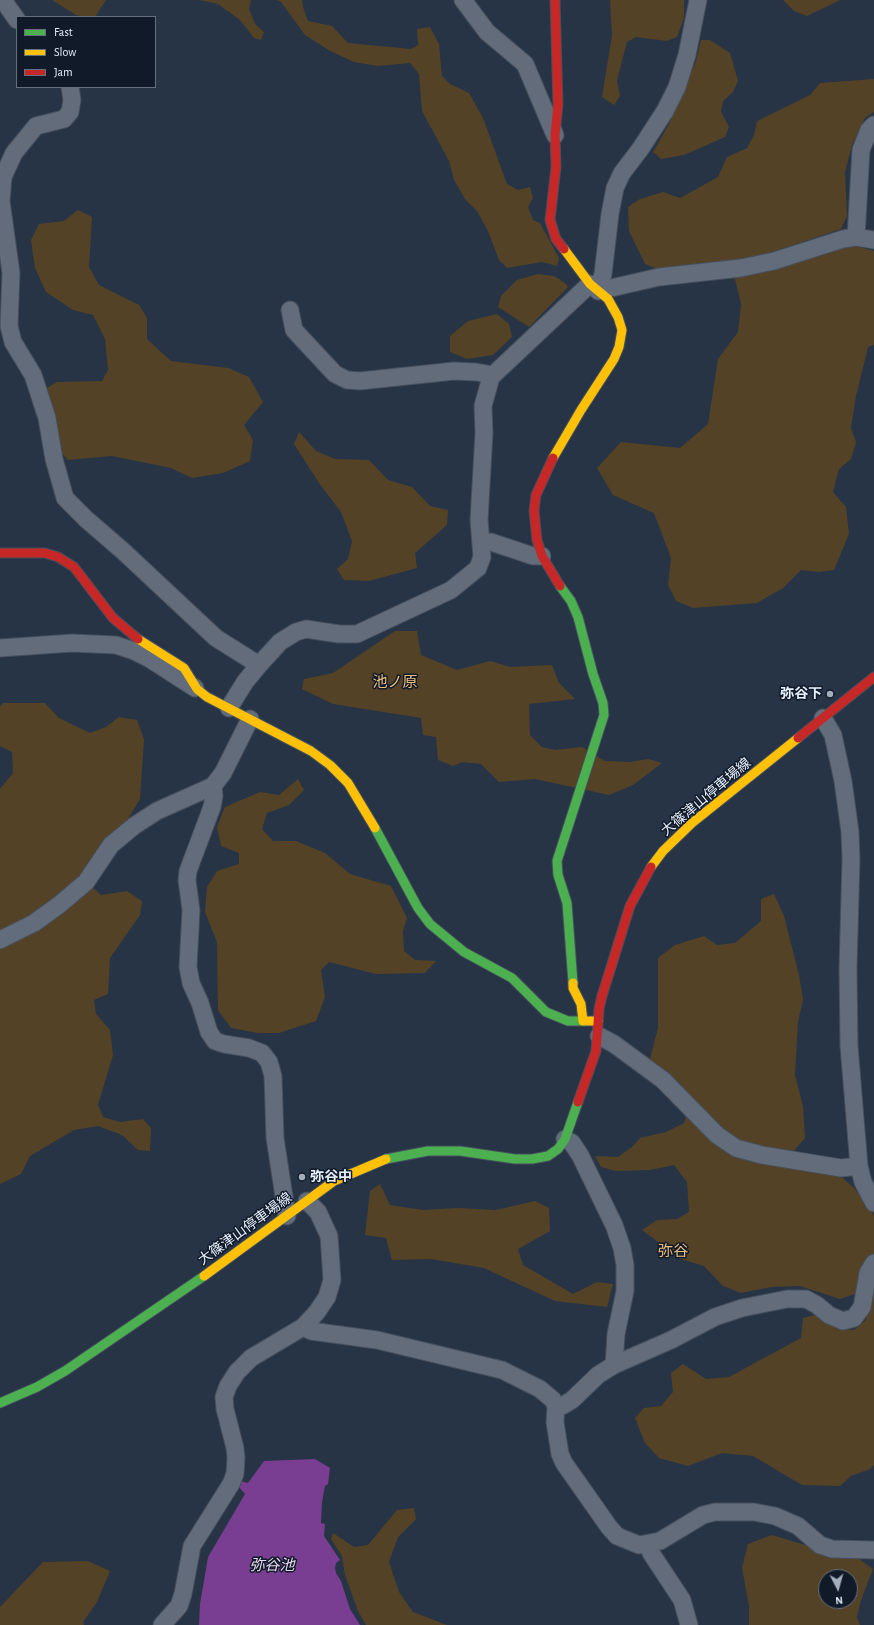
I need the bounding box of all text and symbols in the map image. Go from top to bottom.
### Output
legend [16,16,156,88]
text: Fast [54,26,73,38]
text: Slow [54,46,76,58]
text: Jam [54,66,73,78]
district label: 池ノ原 [373,673,417,691]
place label: 弥谷下 [780,686,822,702]
marker: 弥谷下 [825,689,835,699]
street label: 大篠津山停車場線 [658,755,754,839]
place label: 弥谷中 [310,1169,352,1185]
marker: 弥谷中 [297,1172,307,1182]
street label: 大篠津山停車場線 [195,1189,295,1269]
district label: 弥谷 [658,1242,688,1260]
water label: 弥谷池 [250,1556,294,1574]
north arrow [818,1569,858,1609]
text: N [835,1595,844,1606]

